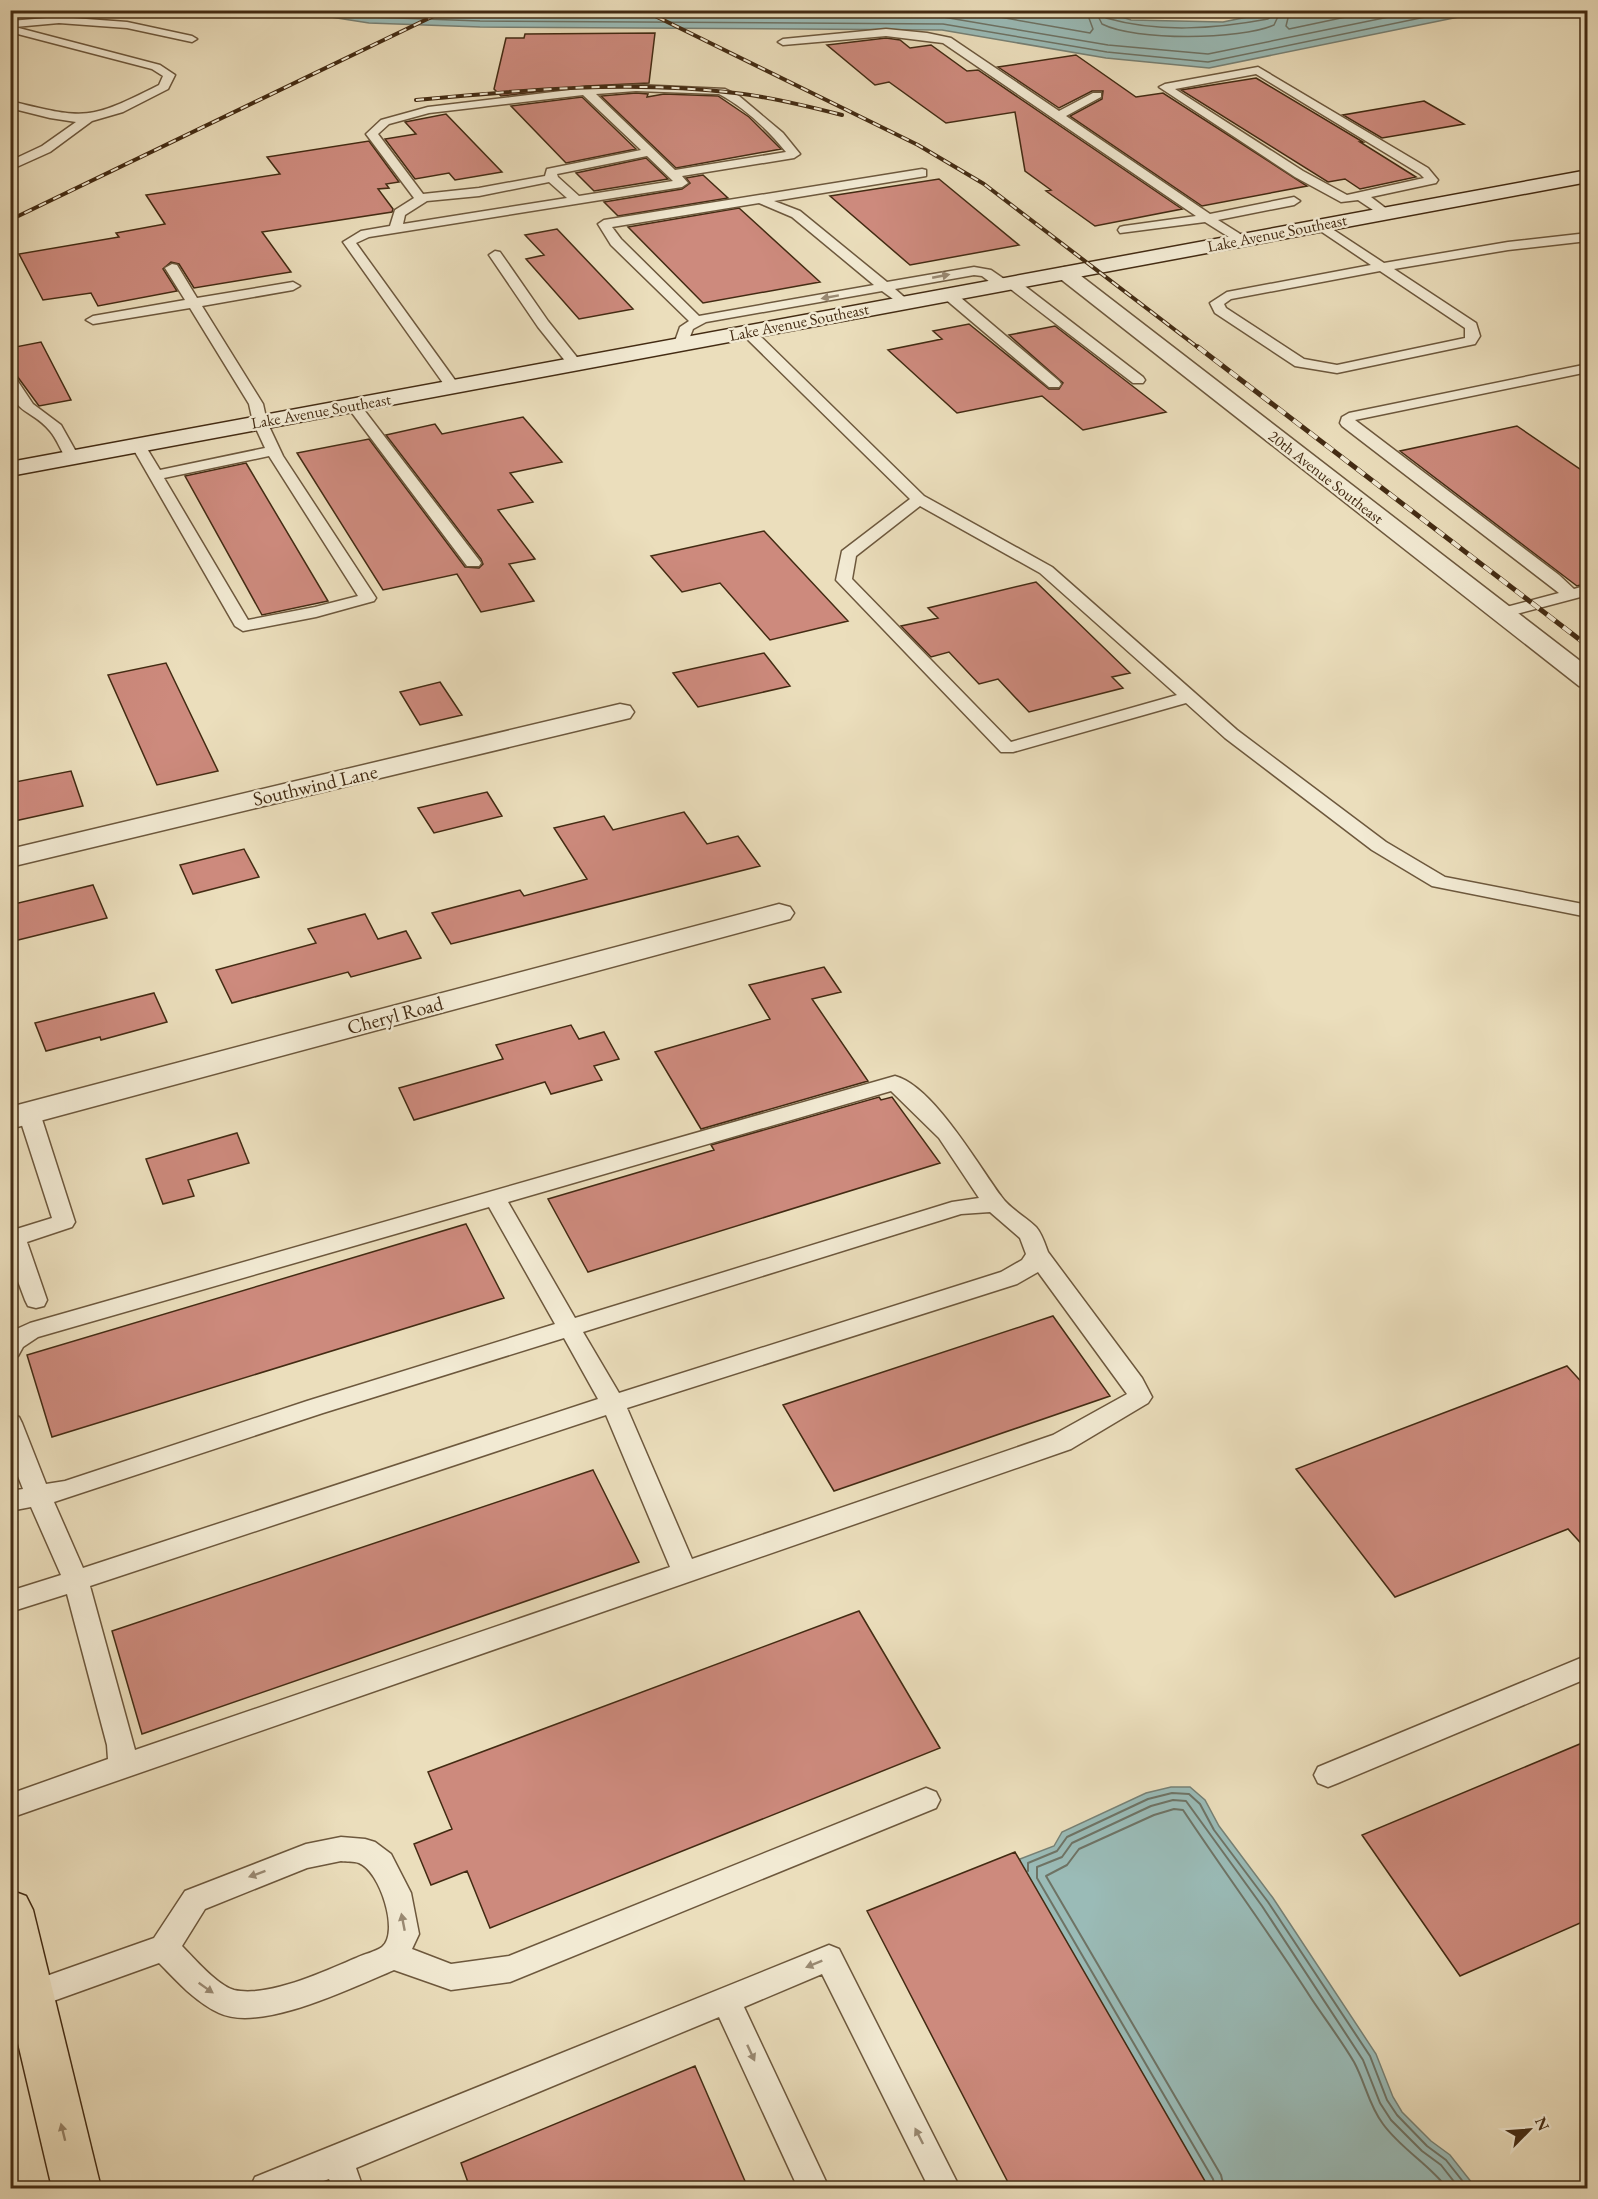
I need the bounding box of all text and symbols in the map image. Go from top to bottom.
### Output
street label: Lake Avenue Southeast [1205,209,1349,257]
one-way arrow [932,272,951,281]
one-way arrow [820,293,839,302]
street label: Lake Avenue Southeast [727,298,871,346]
street label: Lake Avenue Southeast [249,388,393,434]
street label: 20th Avenue Southeast [1264,425,1388,529]
street label: Southwind Lane [250,758,380,812]
street label: Cheryl Road [344,989,447,1040]
one-way arrow [248,1870,266,1880]
one-way arrow [398,1912,407,1931]
one-way arrow [805,1959,823,1969]
one-way arrow [198,1982,214,1994]
one-way arrow [746,2044,756,2062]
north arrow [1499,2100,1559,2160]
text: N [1530,2114,1554,2134]
one-way arrow [58,2122,68,2141]
one-way arrow [914,2128,924,2145]

